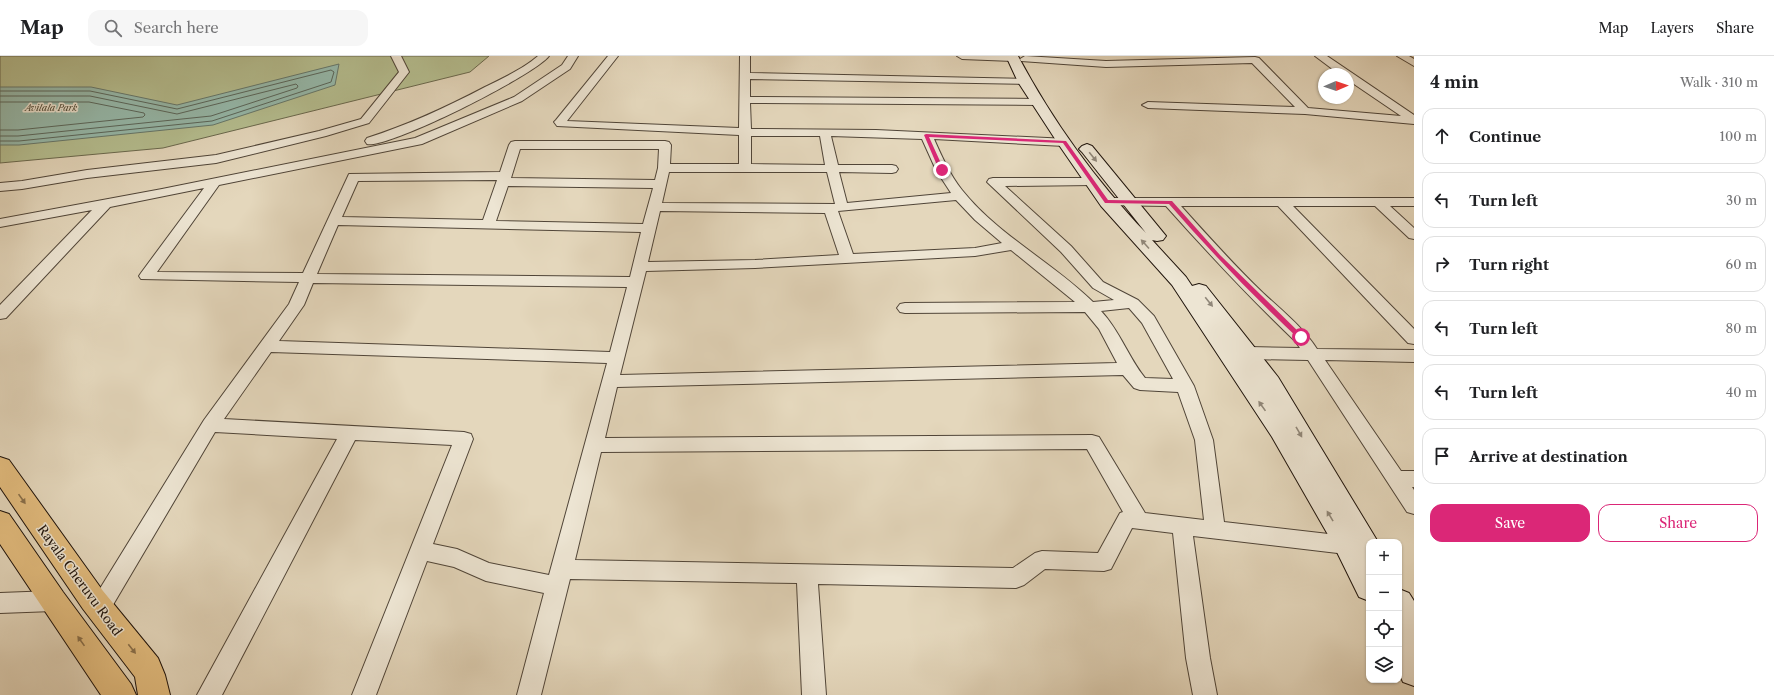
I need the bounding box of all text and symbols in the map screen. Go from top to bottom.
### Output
search box [88,10,368,46]
text: Map [20,16,64,39]
icon: search [102,17,124,39]
text: Search here [134,18,219,37]
text: Map [1598,19,1628,37]
text: Layers [1650,19,1694,37]
text: Share [1716,19,1754,37]
north arrow [1318,68,1354,104]
text: 4 min [1430,72,1479,92]
text: Walk · 310 m [1680,74,1758,90]
park label: Avilala Park [23,102,77,113]
icon: ahead [1431,125,1453,147]
text: Continue [1469,127,1541,146]
text: 100 m [1719,128,1757,144]
one-way arrow [1089,151,1097,162]
route end [933,161,951,179]
icon: left [1431,189,1453,211]
text: Turn left [1469,191,1538,210]
text: 30 m [1726,192,1757,208]
one-way arrow [1141,239,1150,249]
icon: right [1431,253,1453,275]
text: Turn right [1469,255,1549,274]
text: 60 m [1726,256,1757,272]
one-way arrow [1205,297,1214,308]
icon: left [1431,317,1453,339]
text: Turn left [1469,319,1538,338]
text: 80 m [1725,320,1757,336]
route start [1292,328,1310,346]
icon: left [1431,381,1453,403]
text: Turn left [1469,383,1538,402]
text: 40 m [1726,384,1757,400]
one-way arrow [1258,401,1266,411]
one-way arrow [1296,426,1303,438]
icon: arrive [1431,445,1453,467]
text: Arrive at destination [1469,447,1628,466]
one-way arrow [18,494,26,505]
button: Save [1430,504,1590,542]
button: Share [1598,504,1758,542]
one-way arrow [1327,510,1334,522]
street label: Rayala Cheruvu Road [34,521,126,639]
map controls [1366,539,1402,683]
button: + [1366,539,1402,575]
button: − [1366,575,1402,611]
button: locate [1366,611,1402,647]
one-way arrow [77,635,85,646]
one-way arrow [128,644,136,655]
button: layers [1366,647,1402,683]

